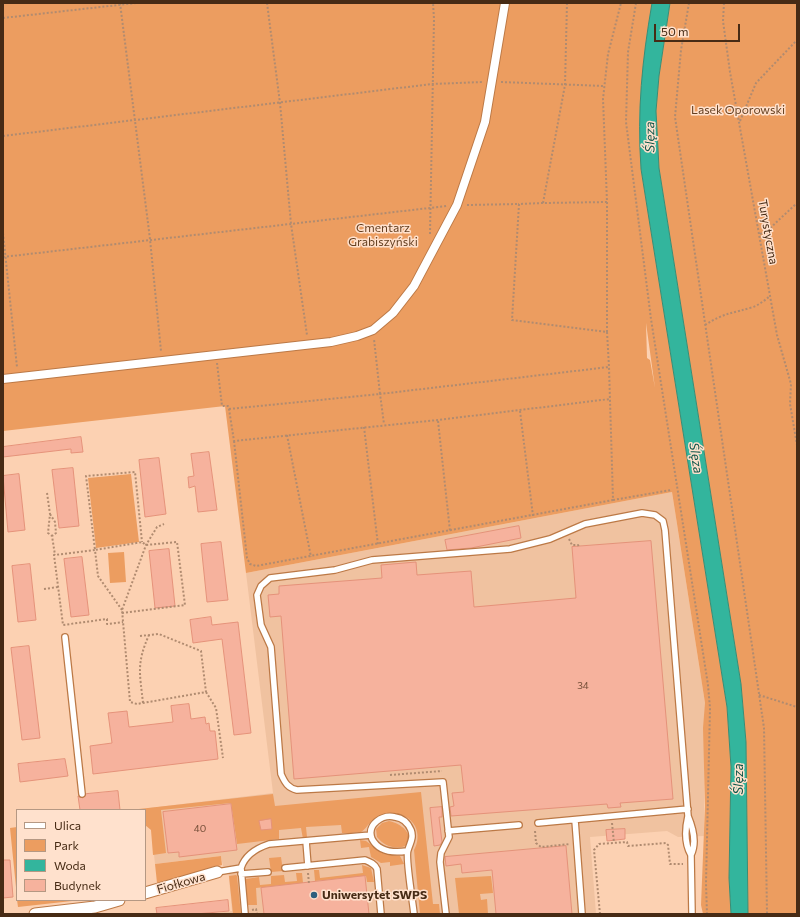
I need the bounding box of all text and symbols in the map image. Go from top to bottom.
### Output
scale bar [656,16,742,42]
text: 50 m [661,24,689,38]
park label: Lasek Oporowski [691,103,785,117]
water label: Ślęza [642,121,658,153]
street label: Turystyczna [755,198,781,266]
park label: Cmentarz Grabiszyński [348,221,418,249]
water label: Ślęza [686,441,706,475]
house number: 34 [577,680,589,692]
water label: Ślęza [731,763,747,795]
legend [16,809,146,901]
text: Ulica [54,818,81,832]
house number: 40 [194,823,206,835]
text: Park [54,838,79,852]
text: Woda [54,858,86,872]
street label: Fiołkowa [155,869,207,897]
text: Budynek [54,878,101,892]
place label: Uniwersytet SWPS [322,888,427,902]
marker: Uniwersytet SWPS [309,890,319,900]

